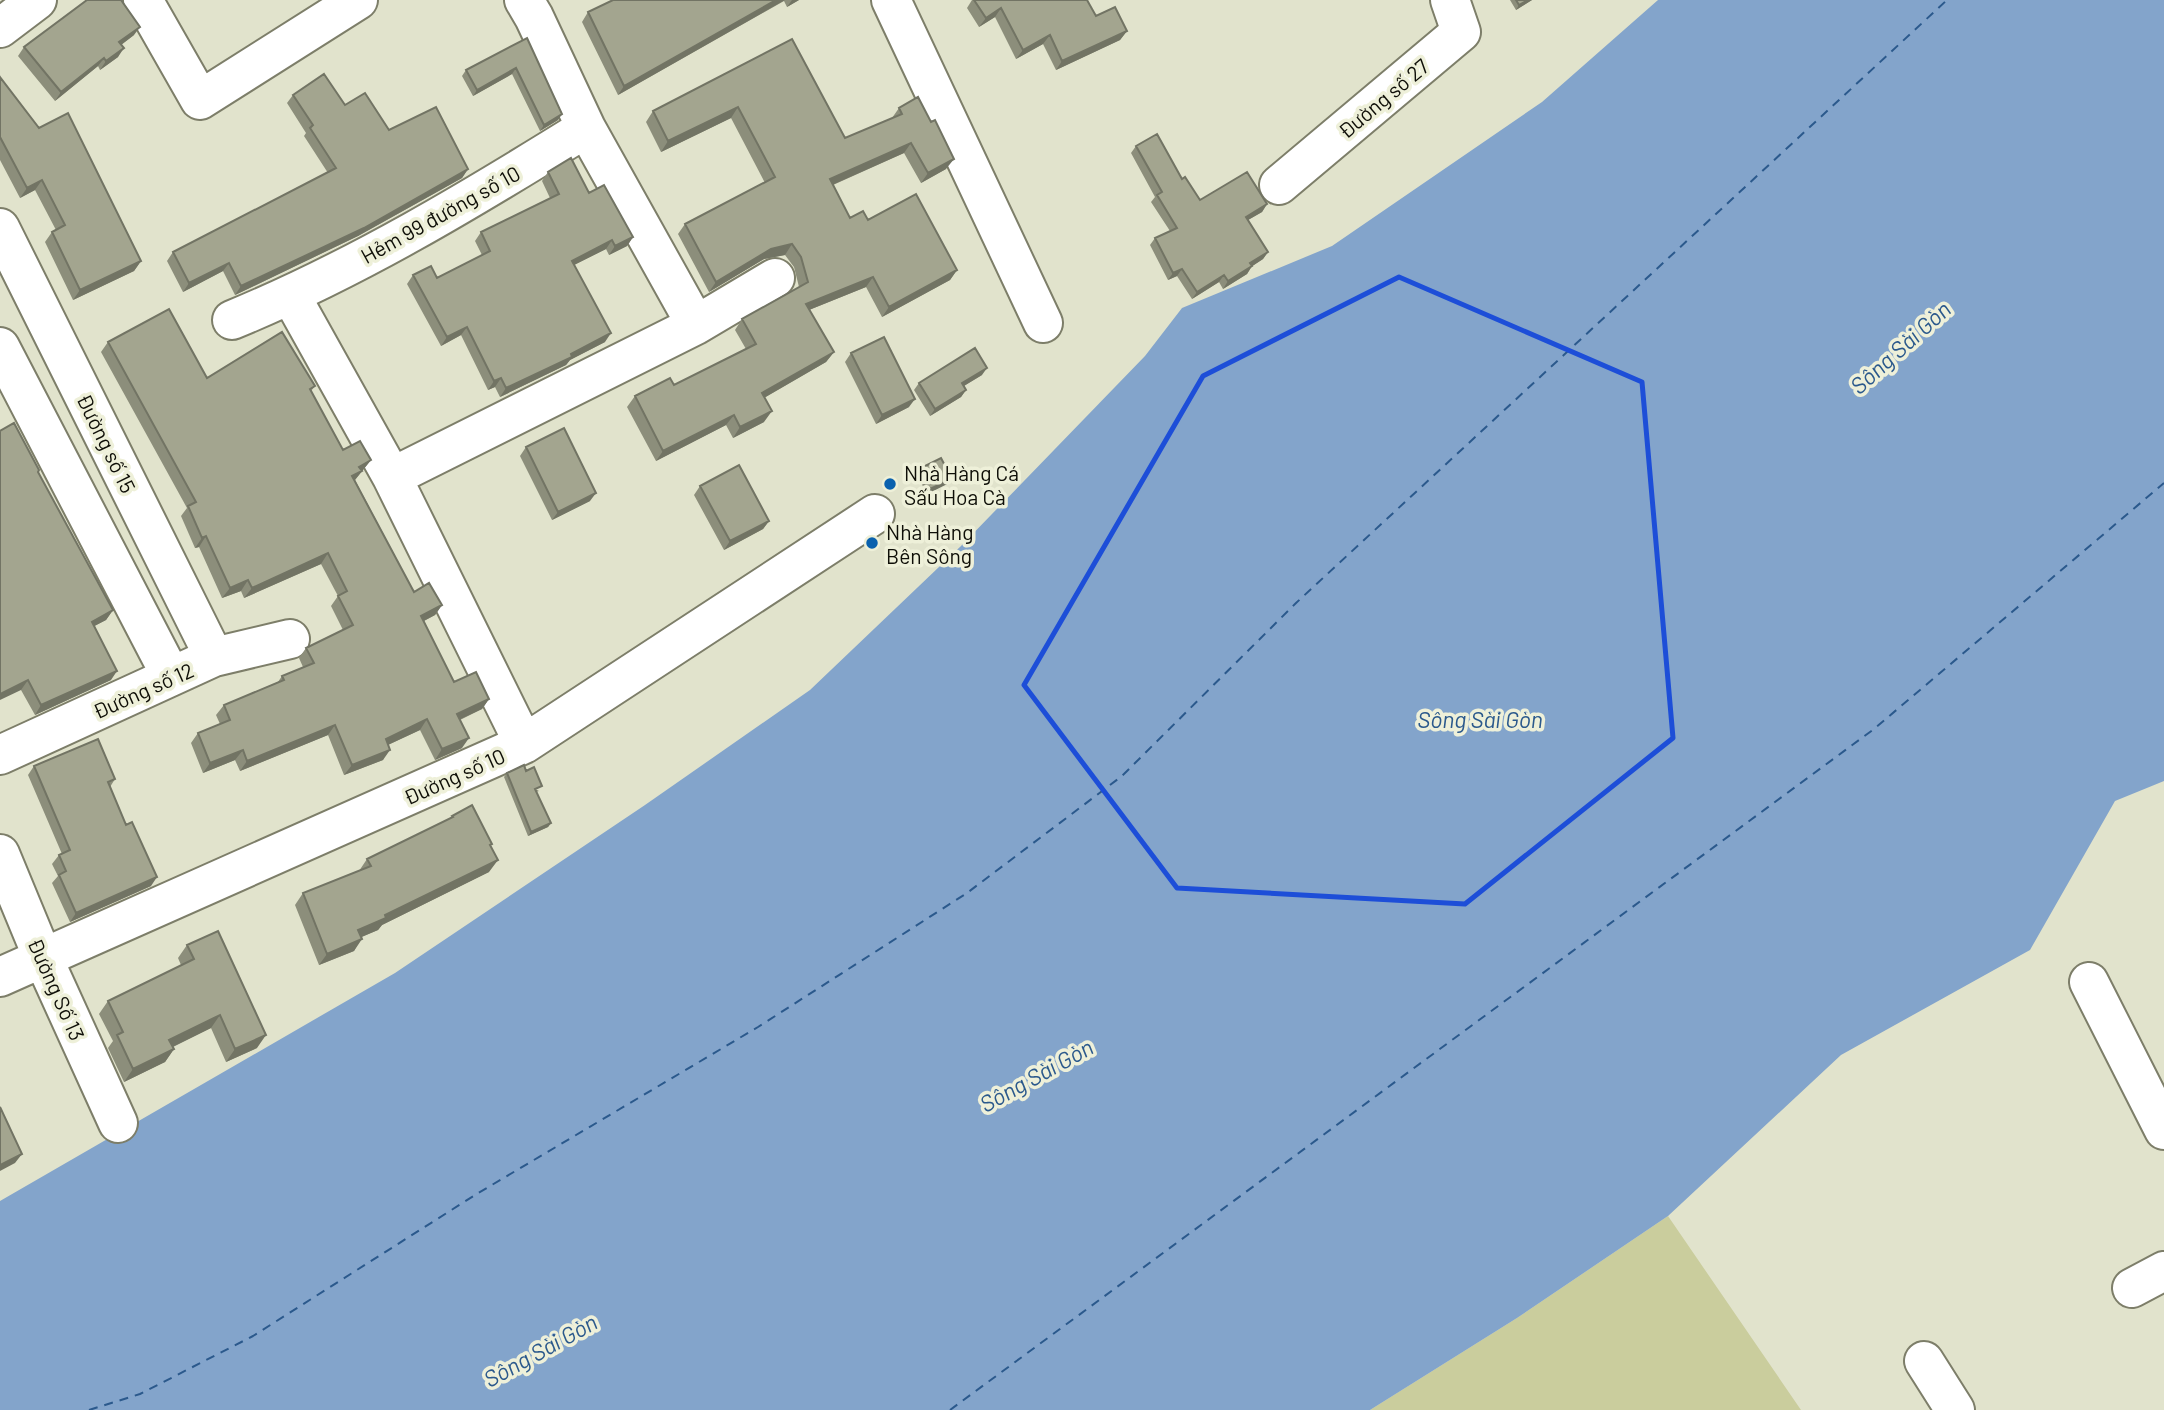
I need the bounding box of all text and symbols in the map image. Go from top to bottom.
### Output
street label: Đường số 27 [1333,53,1433,143]
street label: Hẻm 99 đường số 10 [356,160,524,268]
water label: Sông Sài Gòn [1844,295,1956,399]
street label: Đường số 15 [72,389,142,497]
place label: Nhà Hàng Cá Sấu Hoa Cà [904,460,1019,509]
marker: Nhà Hàng Cá Sấu Hoa Cà [882,476,898,492]
place label: Nhà Hàng Bên Sông [886,519,973,568]
marker: Nhà Hàng Bên Sông [864,535,880,551]
street label: Đường số 12 [89,657,197,723]
water label: Sông Sài Gòn [1417,705,1543,733]
street label: Đường số 10 [400,743,508,809]
street label: Đường Số 13 [23,934,91,1044]
water label: Sông Sài Gòn [974,1032,1098,1118]
water label: Sông Sài Gòn [478,1307,602,1393]

